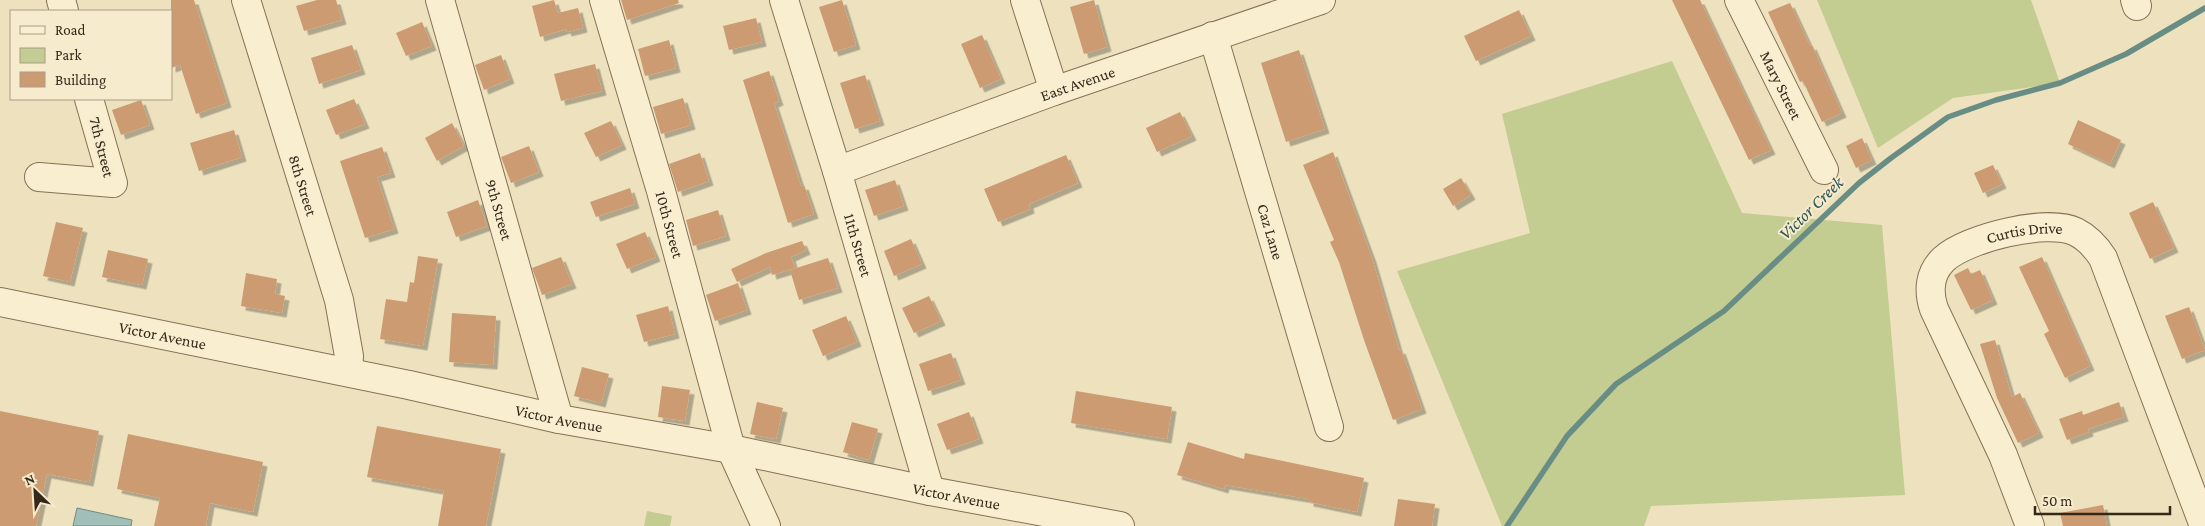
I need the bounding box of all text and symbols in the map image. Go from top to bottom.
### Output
legend [10,10,172,100]
text: Road [55,22,86,38]
text: Park [55,47,82,63]
street label: Mary Street [1757,48,1806,123]
street label: East Avenue [1038,62,1117,104]
text: Building [55,72,106,89]
street label: 7th Street [86,115,118,180]
street label: 8th Street [286,153,321,219]
water label: Victor Creek [1775,172,1848,244]
street label: 9th Street [483,177,516,243]
street label: 10th Street [653,189,687,261]
street label: Caz Lane [1255,202,1287,262]
street label: 11th Street [841,211,876,279]
street label: Curtis Drive [1984,219,2064,246]
street label: Victor Avenue [118,318,208,352]
street label: Victor Avenue [514,401,604,435]
north arrow [10,466,60,516]
text: N [22,470,38,488]
street label: Victor Avenue [911,479,1002,512]
scale bar [2035,484,2170,516]
text: 50 m [2042,493,2072,509]

